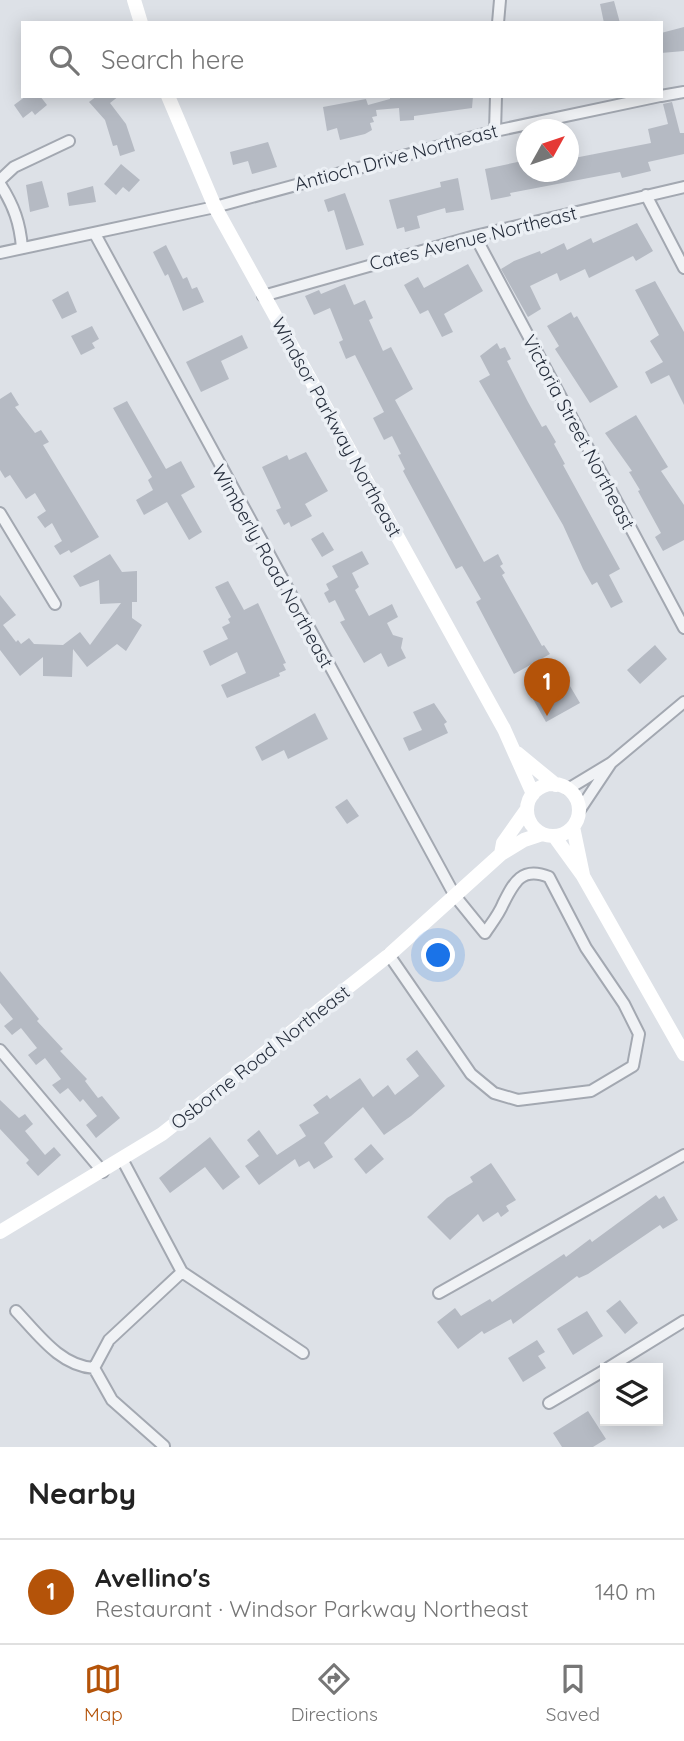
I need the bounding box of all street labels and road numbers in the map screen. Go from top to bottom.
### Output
street label: Antioch Drive Northeast [292,118,500,196]
street label: Cates Avenue Northeast [367,201,579,275]
street label: Windsor Parkway Northeast [267,313,407,541]
street label: Victoria Street Northeast [517,331,641,533]
street label: Wimberly Road Northeast [207,460,339,672]
street label: Osborne Road Northeast [166,980,354,1134]

